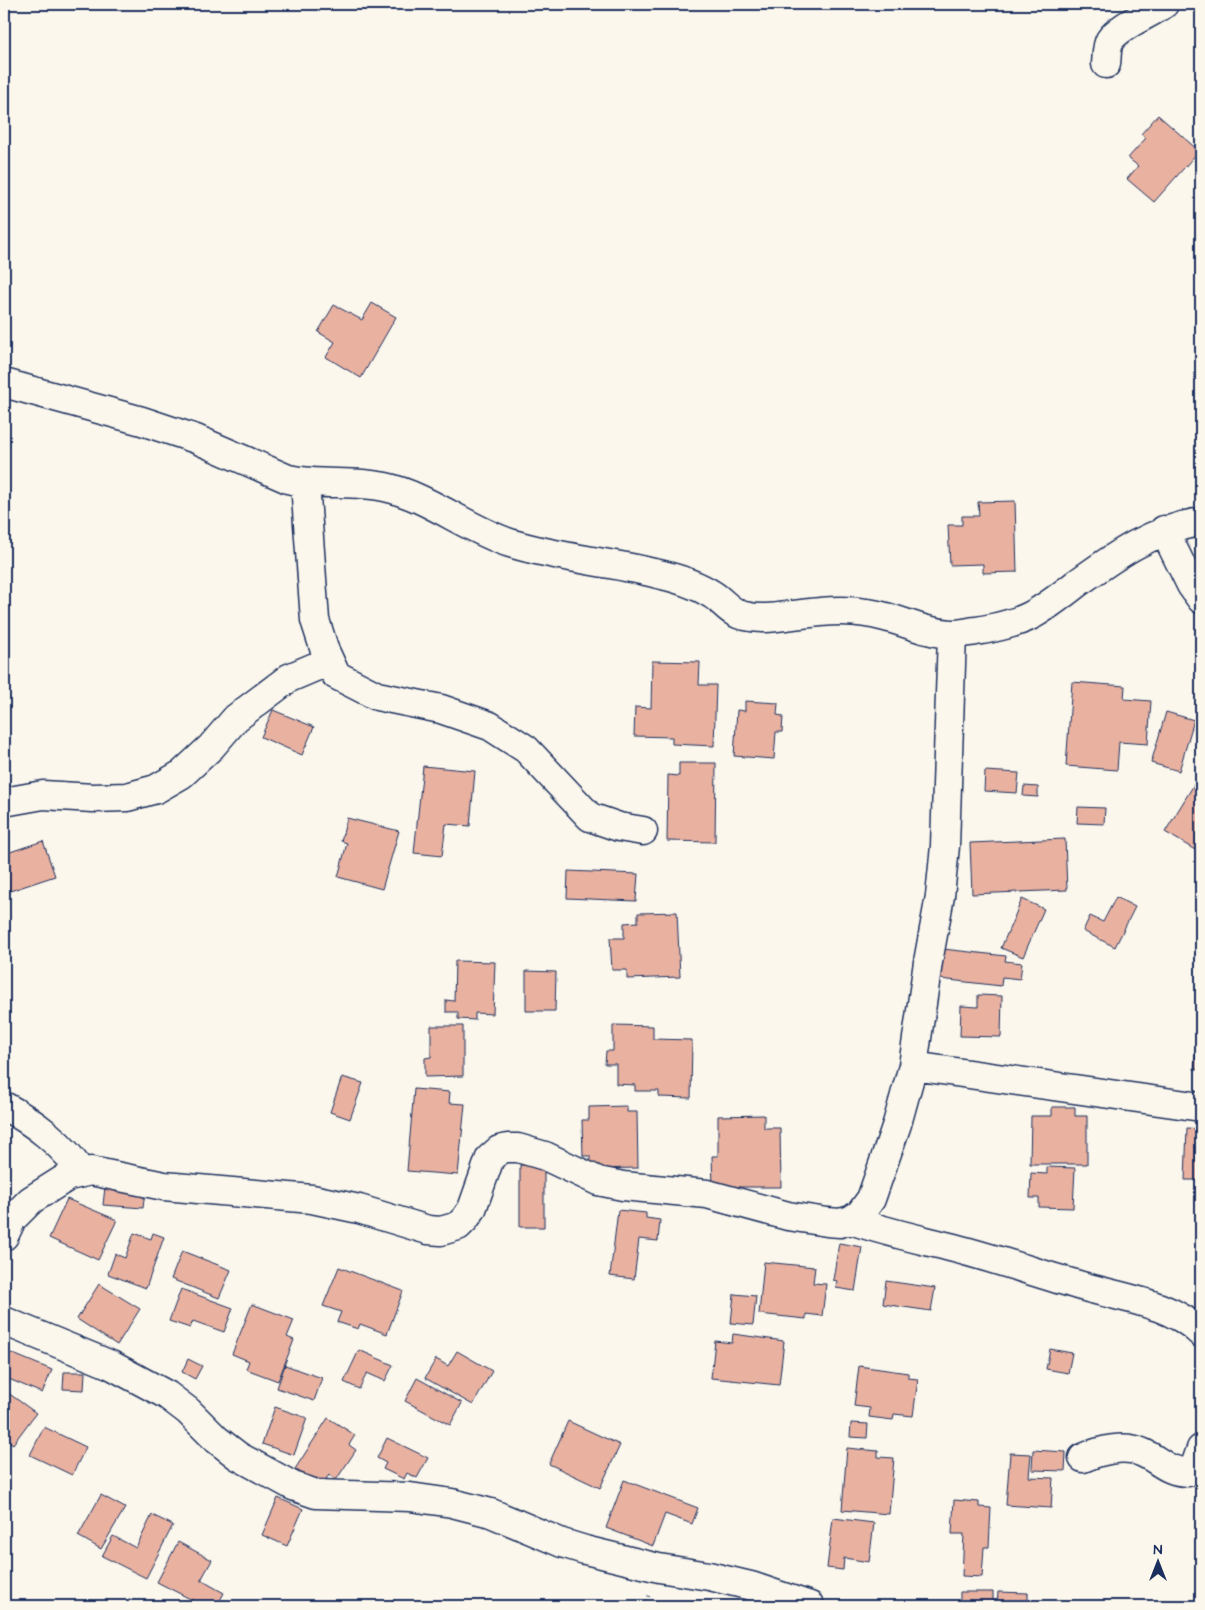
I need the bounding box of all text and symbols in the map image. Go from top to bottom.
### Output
north arrow [1132,1538,1182,1588]
text: N [1154,1540,1163,1560]

